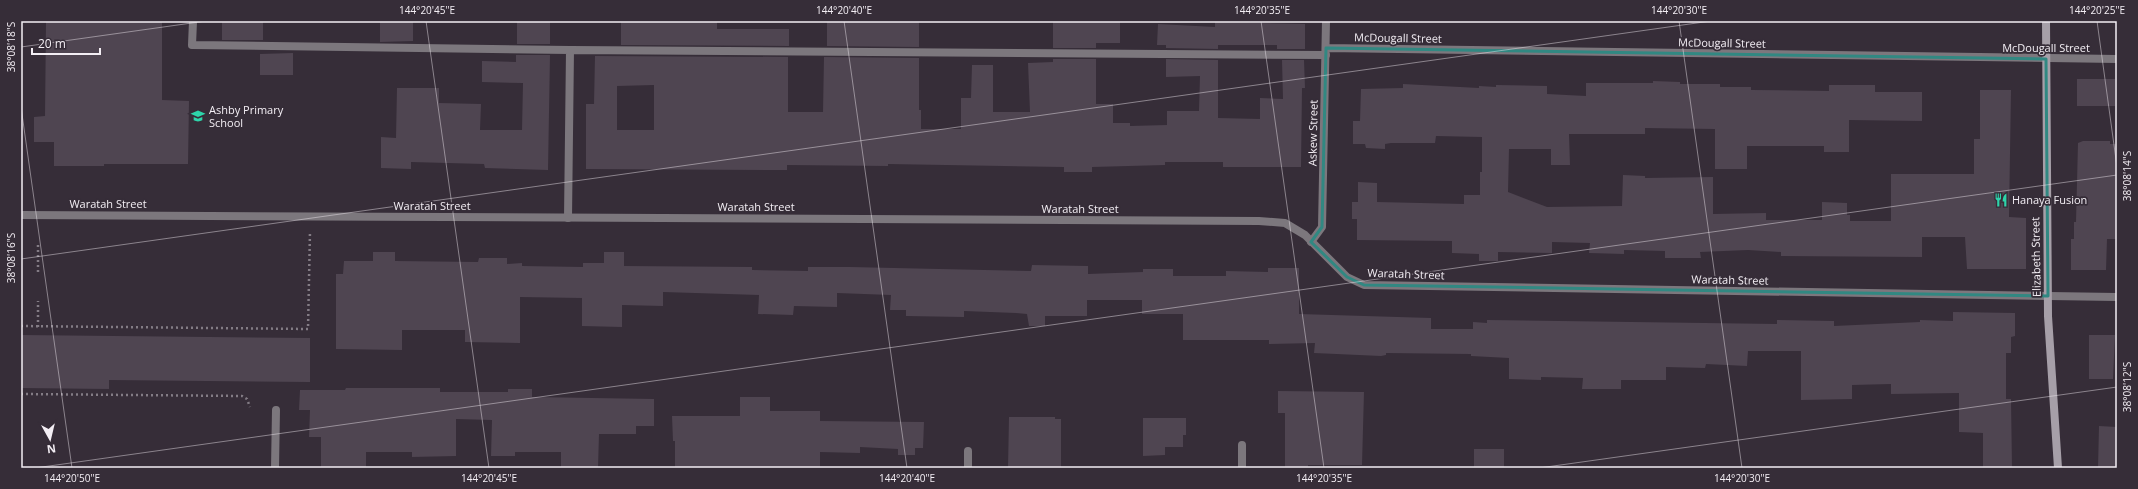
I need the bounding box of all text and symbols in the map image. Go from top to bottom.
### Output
text: 144°20'45"E [399,3,455,17]
text: 144°20'40"E [816,3,872,17]
text: 144°20'35"E [1234,3,1290,17]
text: 144°20'30"E [1651,3,1707,17]
text: 144°20'25"E [2069,3,2125,17]
text: 38°08'18"S [4,22,18,72]
street label: McDougall Street [1354,29,1442,46]
scale bar [32,30,100,56]
street label: McDougall Street [1678,34,1766,51]
text: 20 m [38,35,66,52]
street label: McDougall Street [2002,40,2090,55]
street label: Askew Street [1304,100,1321,166]
place label: Ashby Primary School [209,102,284,130]
school or university icon: Ashby Primary School [190,108,206,124]
text: 38°08'14"S [2120,151,2134,201]
restaurant icon: Hanaya Fusion [1993,192,2009,208]
place label: Hanaya Fusion [2012,192,2087,207]
street label: Waratah Street [69,196,147,211]
street label: Waratah Street [393,198,471,213]
street label: Waratah Street [717,199,795,214]
street label: Waratah Street [1041,201,1119,216]
street label: Elizabeth Street [2027,217,2044,297]
text: 38°08'16"S [4,233,18,283]
street label: Waratah Street [1367,265,1445,282]
street label: Waratah Street [1691,271,1769,288]
text: 38°08'12"S [2120,362,2134,412]
north arrow [30,419,70,459]
text: N [46,441,57,457]
text: 144°20'50"E [44,471,100,485]
text: 144°20'45"E [461,471,517,485]
text: 144°20'40"E [879,471,935,485]
text: 144°20'35"E [1296,471,1352,485]
text: 144°20'30"E [1714,471,1770,485]

